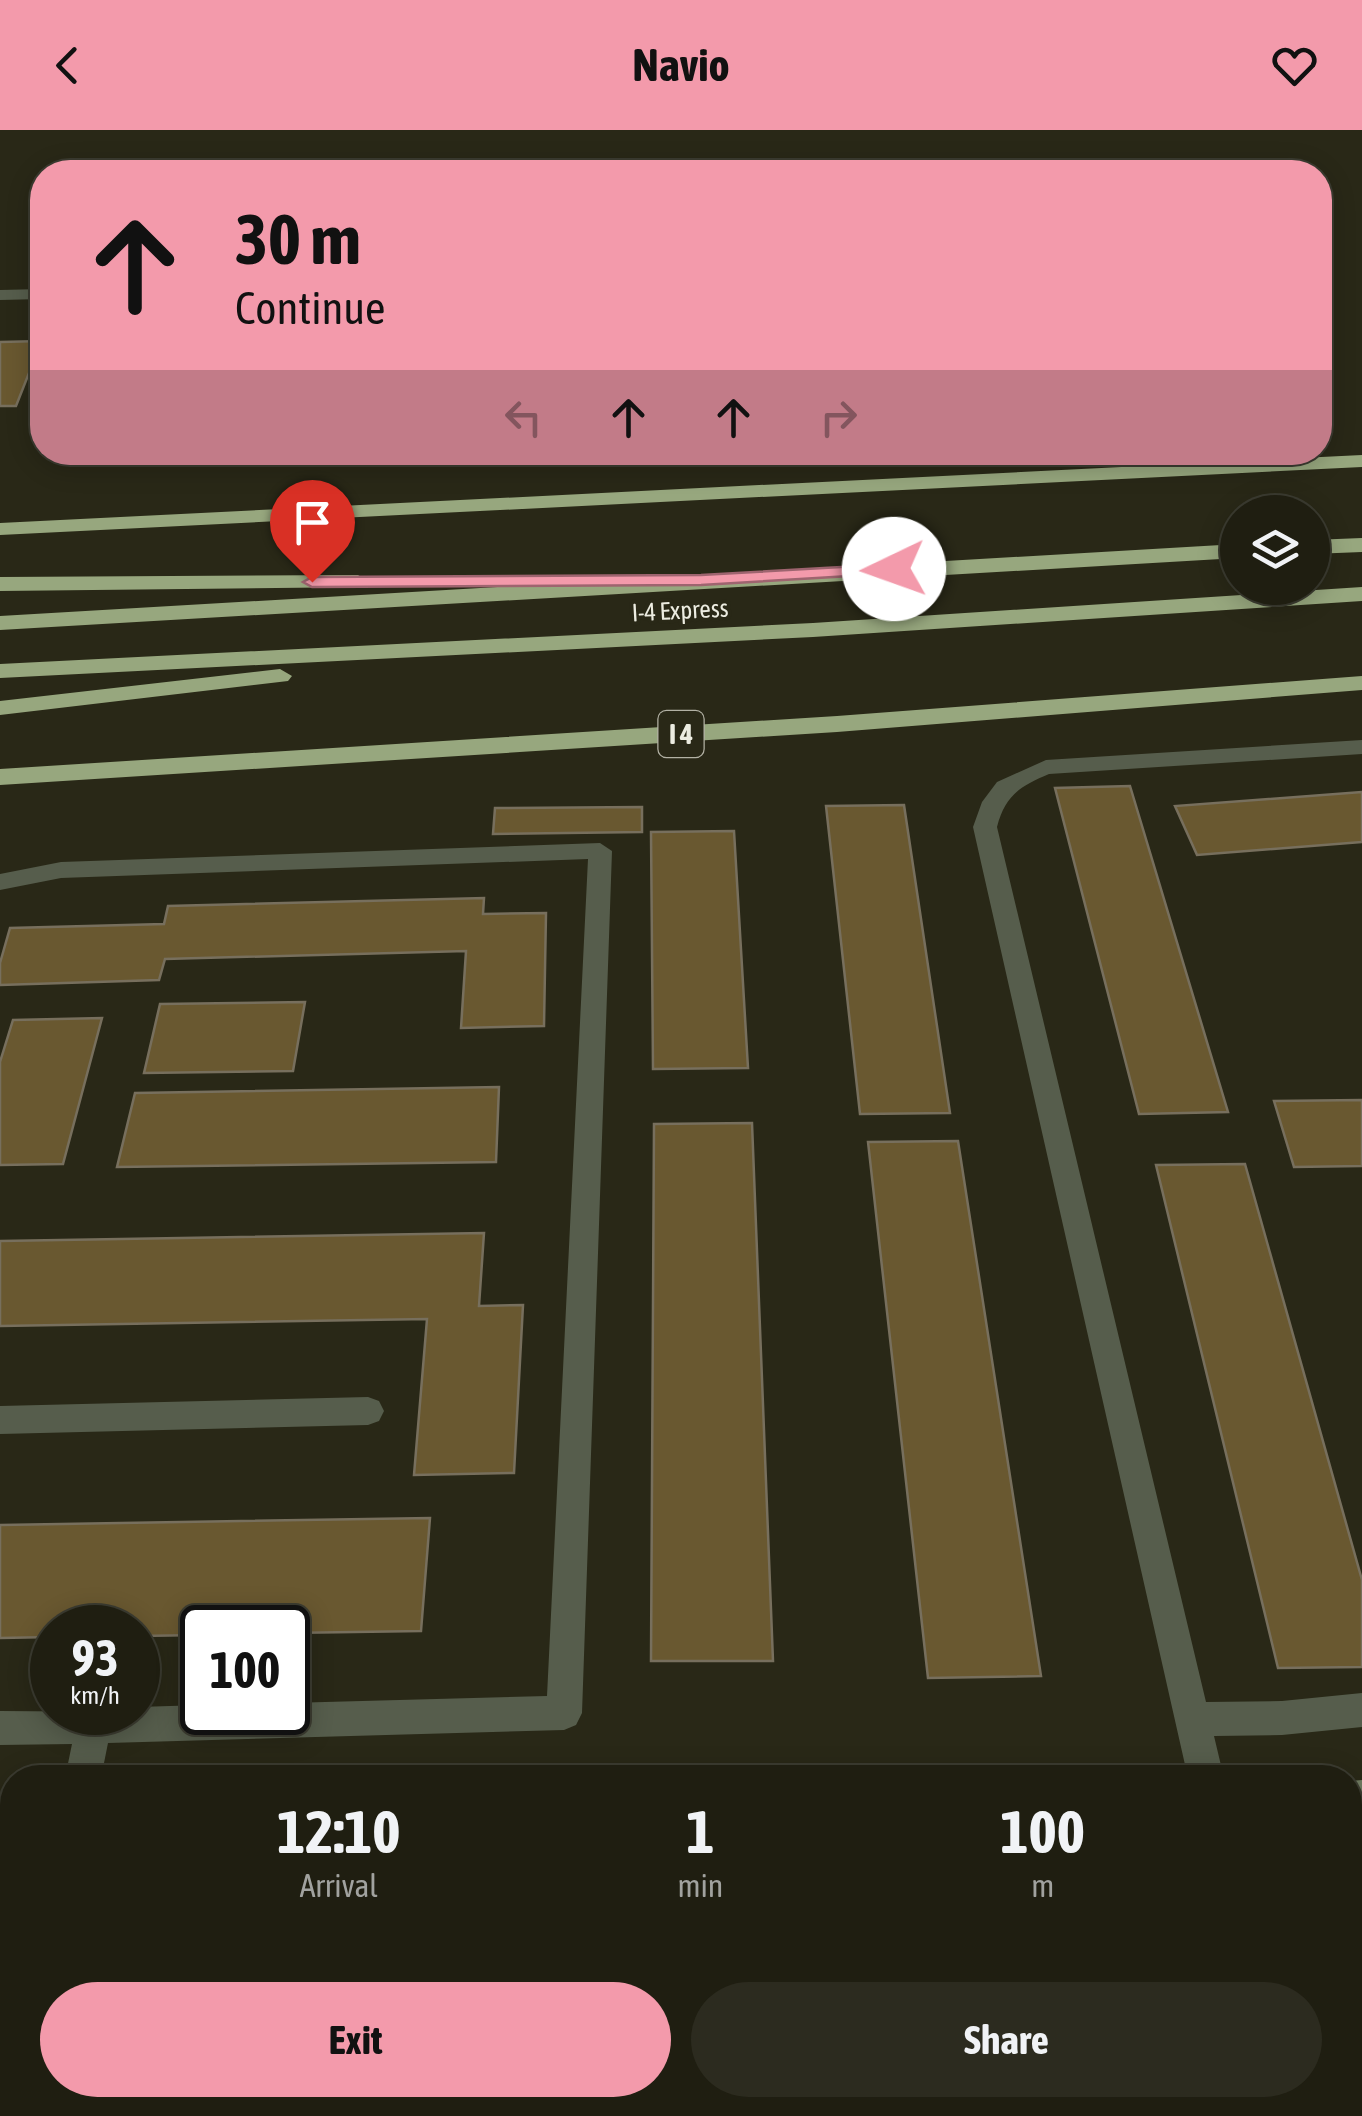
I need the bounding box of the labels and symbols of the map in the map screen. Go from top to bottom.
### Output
pin [270,480,355,583]
position arrow [842,517,946,621]
street label: I-4 Express [631,593,729,627]
road number: I 4 [658,711,704,757]
speed limit sign: 100 [180,1605,310,1735]

